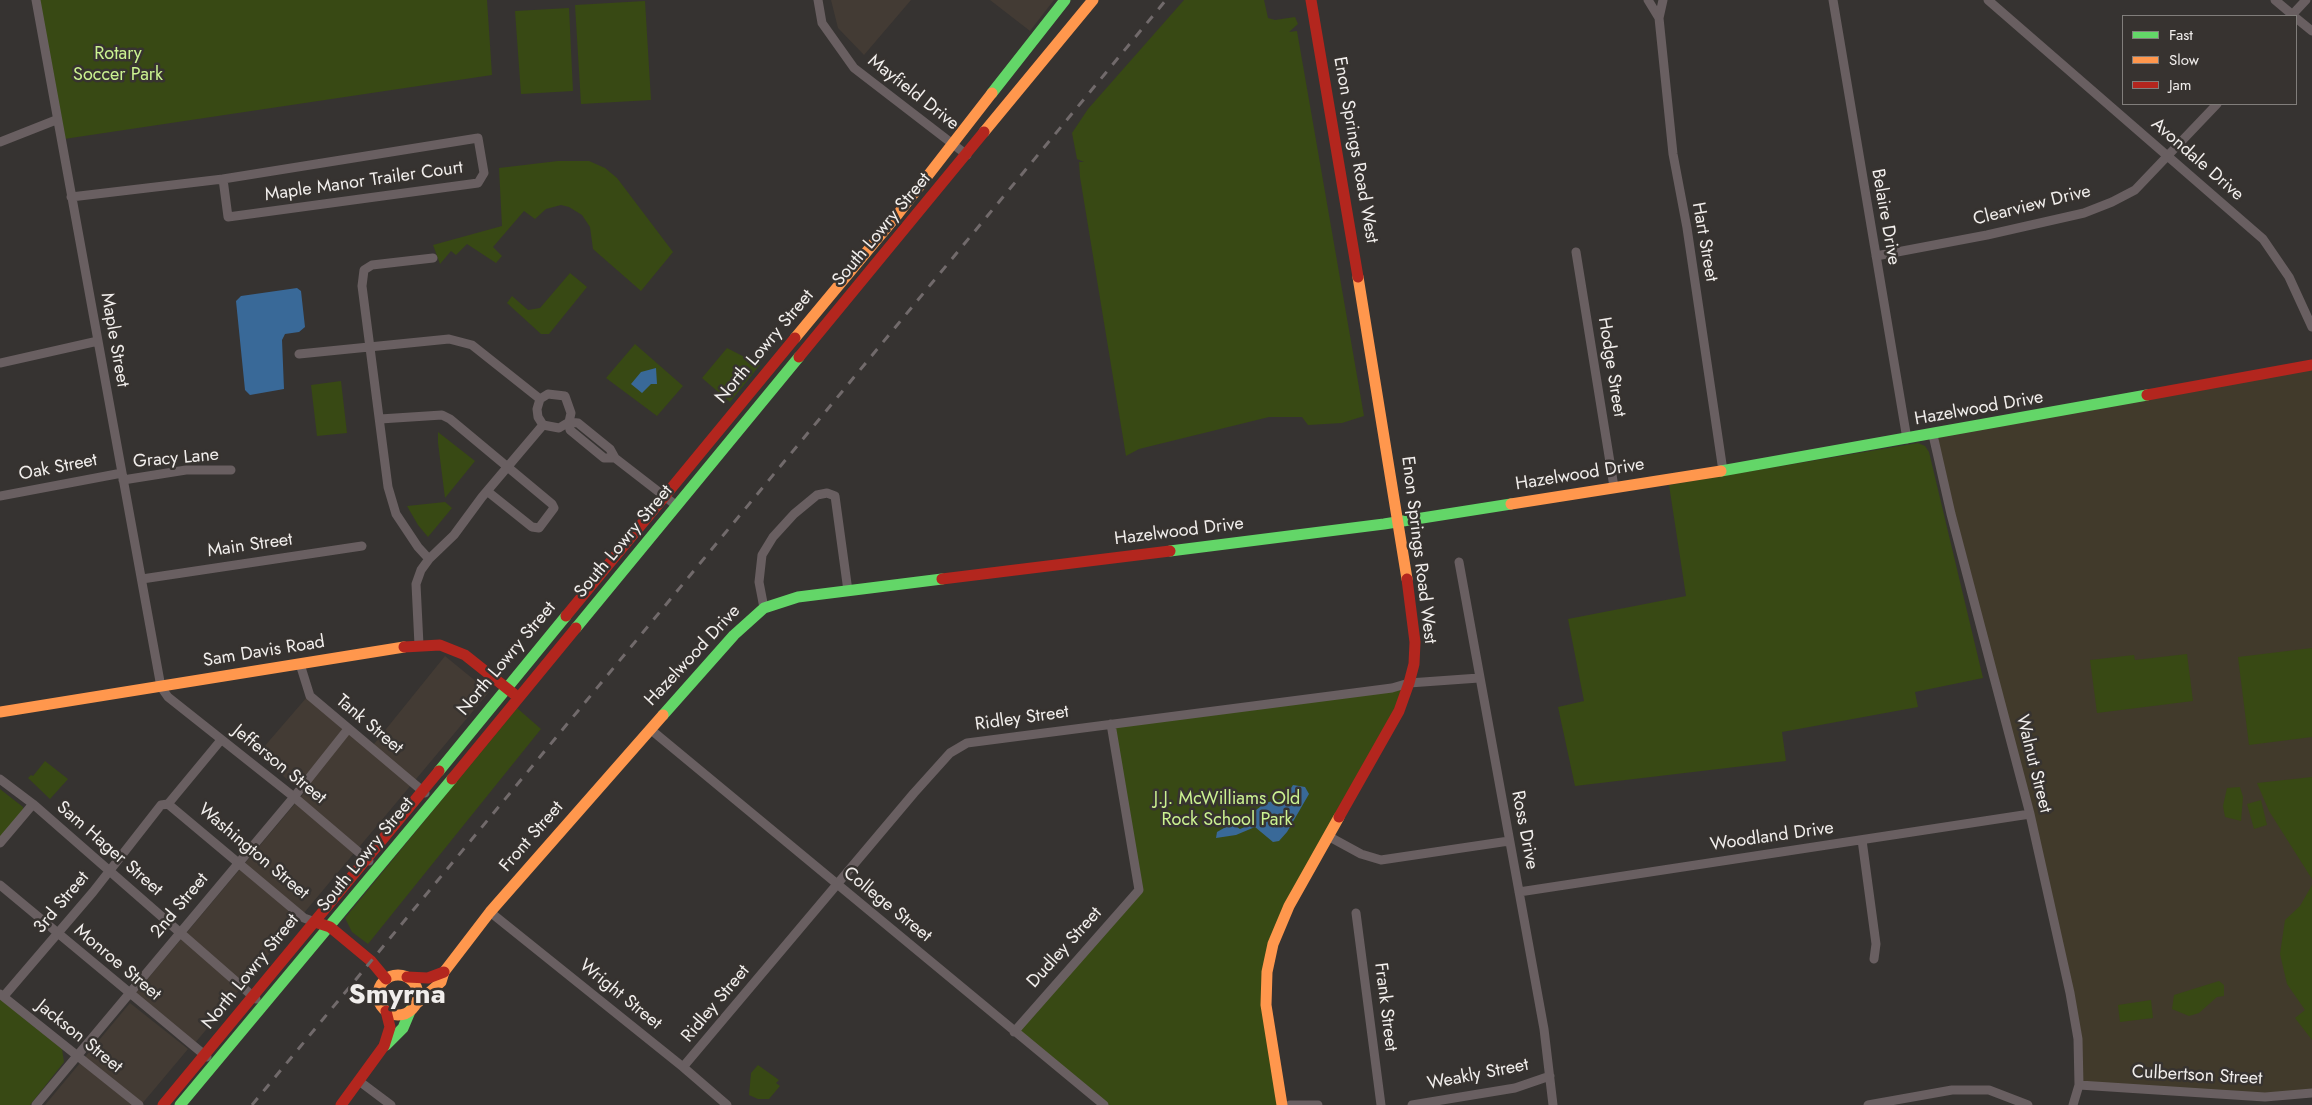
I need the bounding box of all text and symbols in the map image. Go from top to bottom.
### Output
legend [2122,15,2297,105]
text: Fast [2169,24,2193,46]
park label: Rotary Soccer Park [73,44,163,86]
text: Slow [2169,49,2199,71]
street label: Mayfield Drive [863,51,963,135]
street label: Enon Springs Road West [1328,55,1382,245]
text: Jam [2169,74,2192,96]
street label: Avondale Drive [2146,114,2248,206]
street label: Maple Manor Trailer Court [264,157,464,207]
street label: Belaire Drive [1866,167,1904,267]
street label: South Lowry Street [828,169,936,291]
street label: Clearview Drive [1971,181,2093,231]
street label: Hart Street [1686,201,1722,283]
street label: North Lowry Street [711,286,819,408]
street label: Maple Street [95,291,133,389]
street label: Hodge Street [1592,316,1630,418]
street label: Hazelwood Drive [1913,387,2045,431]
street label: Gracy Lane [132,444,220,474]
street label: Oak Street [17,450,99,486]
street label: Hazelwood Drive [1514,454,1646,496]
street label: Enon Springs Road West [1396,455,1440,645]
street label: South Lowry Street [570,481,678,603]
street label: Hazelwood Drive [1113,513,1245,551]
street label: Main Street [206,529,294,563]
street label: North Lowry Street [453,598,561,720]
street label: Hazelwood Drive [641,601,745,711]
street label: Sam Davis Road [202,632,326,672]
street label: Tank Street [331,691,407,759]
street label: Ridley Street [974,702,1070,736]
street label: Walnut Street [2010,713,2056,815]
street label: Jefferson Street [228,721,330,809]
park label: J.J. McWilliams Old Rock School Park [1154,789,1300,832]
street label: Ross Drive [1506,789,1542,871]
street label: South Lowry Street [313,793,419,917]
street label: Sam Hager Street [52,797,166,901]
street label: Front Street [495,797,569,877]
street label: Washington Street [193,799,313,905]
street label: Woodland Drive [1709,818,1835,856]
street label: College Street [838,863,936,947]
street label: 3rd Street [30,867,94,939]
street label: 2nd Street [147,869,213,943]
street label: Dudley Street [1023,903,1107,993]
street label: North Lowry Street [198,910,304,1034]
street label: Monroe Street [69,920,165,1006]
street label: Wright Street [574,955,666,1035]
street label: Ridley Street [677,961,755,1047]
street label: Frank Street [1369,961,1401,1053]
district label: Smyrna [348,979,446,1013]
street label: Jackson Street [32,996,126,1078]
street label: Weakly Street [1426,1055,1530,1095]
street label: Culbertson Street [2131,1062,2263,1090]

